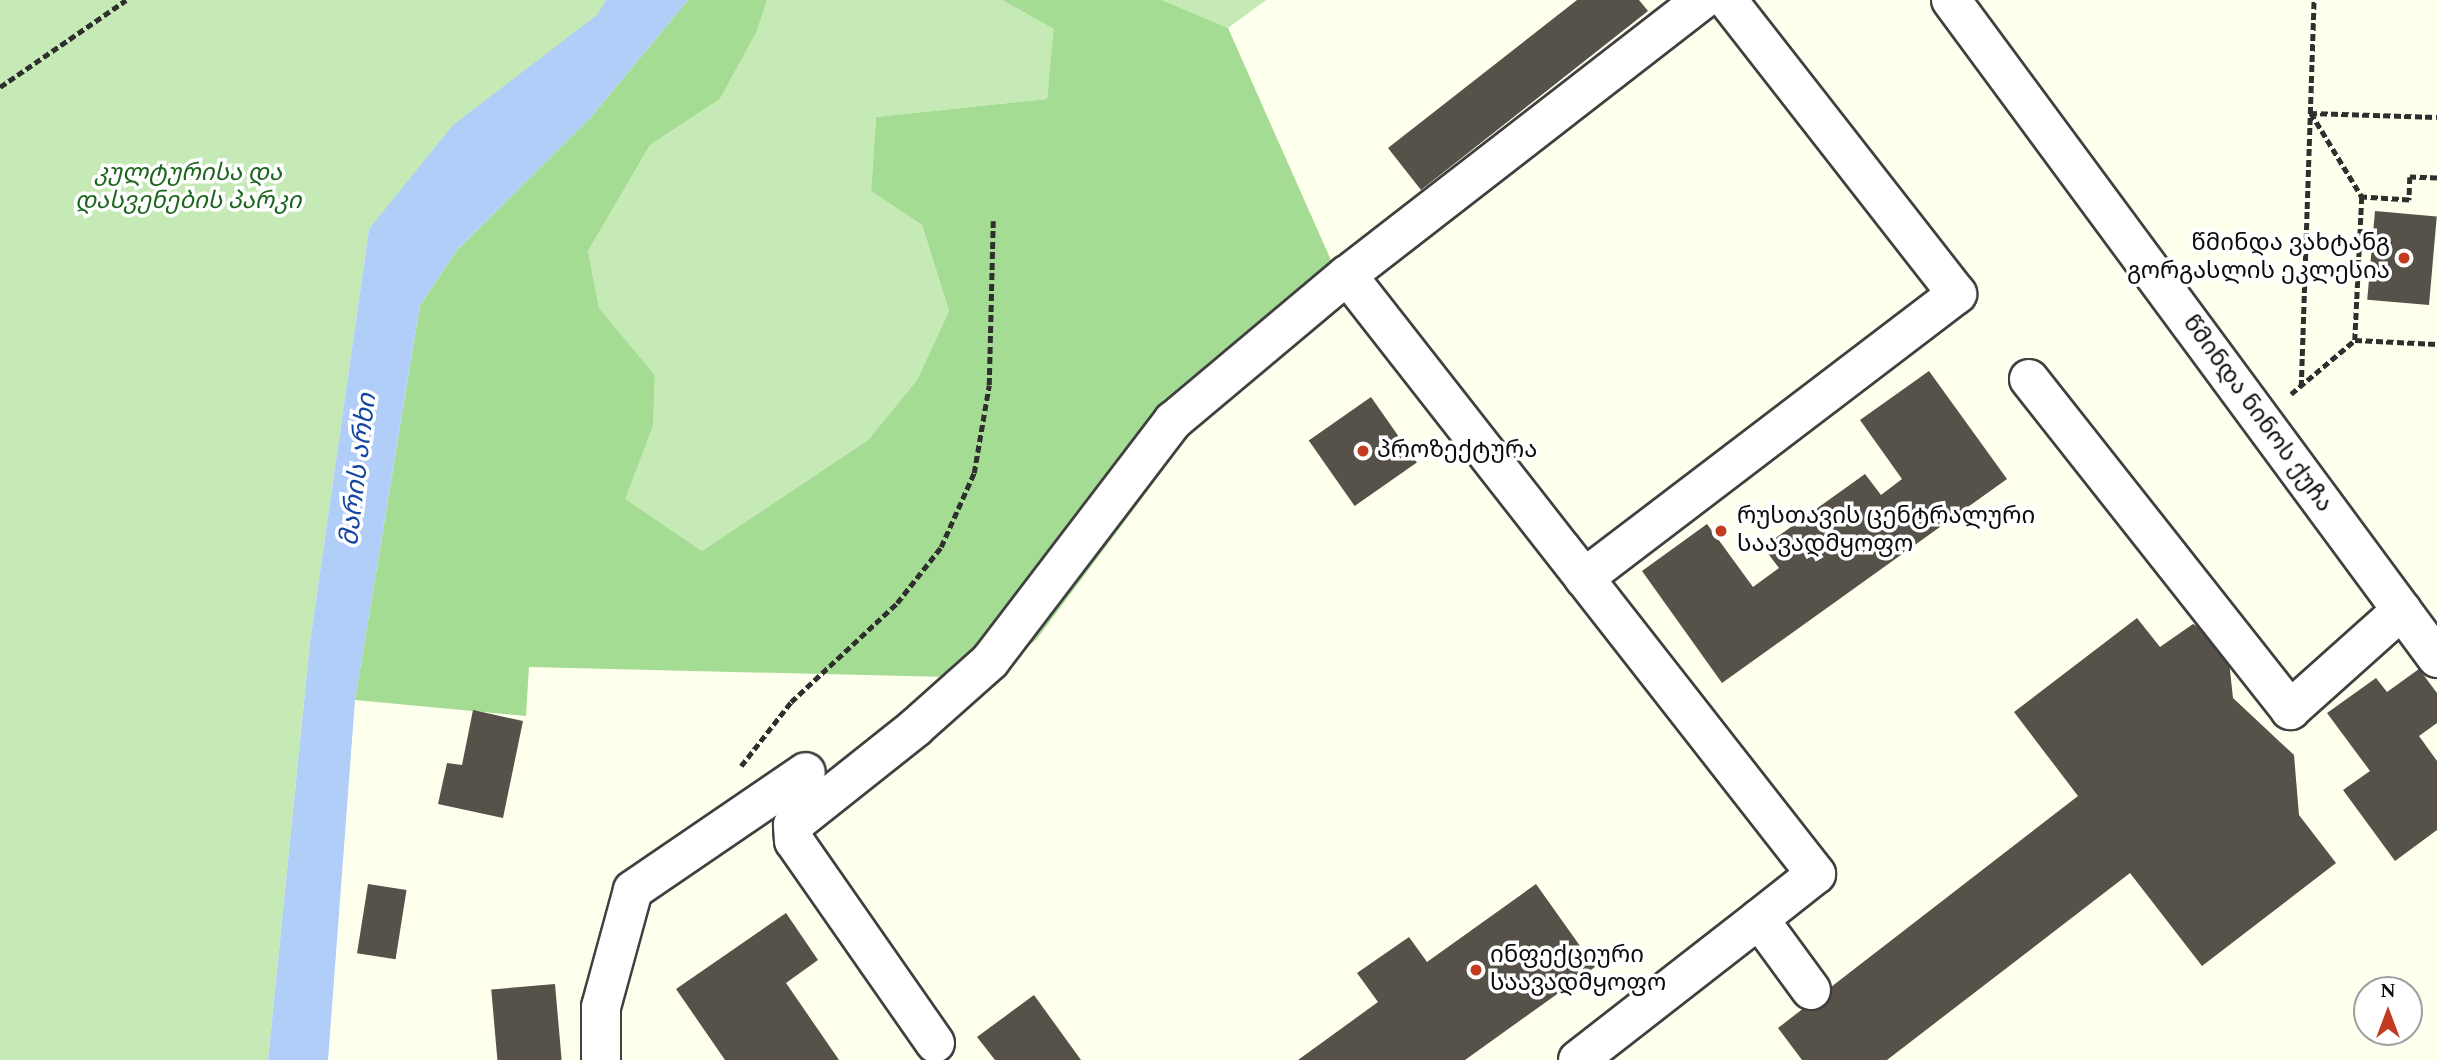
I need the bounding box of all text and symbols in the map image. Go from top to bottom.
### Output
park label: კულტურისა და დასვენების პარკი [75,160,301,216]
place label: წმინდა ვახტანგ გორგასლის ეკლესია [2127,230,2390,286]
marker: წმინდა ვახტანგ გორგასლის ეკლესია [2396,250,2412,266]
street label: წმინდა ნინოს ქუჩა [2176,310,2338,518]
water label: მარის არხი [334,392,384,548]
place label: პროზექტურა [1377,437,1537,465]
marker: პროზექტურა [1355,443,1371,459]
place label: რუსთავის ცენტრალური საავადმყოფო [1737,503,2035,559]
marker: რუსთავის ცენტრალური საავადმყოფო [1711,521,1731,541]
place label: ინფექციური საავადმყოფო [1490,942,1666,998]
marker: ინფექციური საავადმყოფო [1468,962,1484,978]
north arrow [2353,976,2423,1046]
text: N [2380,977,2396,1006]

